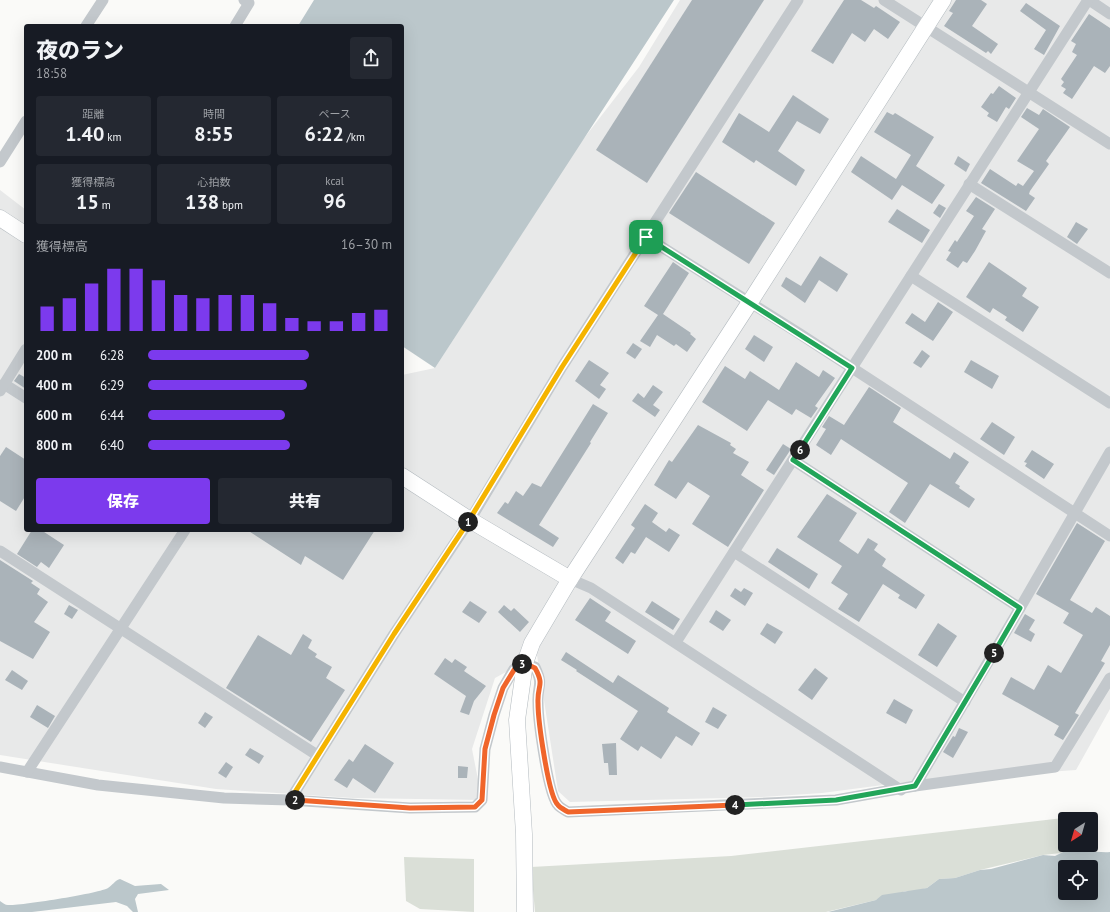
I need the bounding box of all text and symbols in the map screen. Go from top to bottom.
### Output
text: 夜のラン [36,36,124,64]
button: share [350,37,392,79]
text: 18:58 [36,65,67,82]
text: 距離 [82,107,104,121]
text: 時間 [203,107,225,121]
text: ペース [318,107,351,121]
text: 1.40 [65,121,104,147]
text: 8:55 [194,121,234,147]
text: 6:22 [304,121,344,147]
text: km [104,130,121,144]
text: /km [344,130,365,144]
text: kcal [325,174,344,188]
text: 獲得標高 [71,175,115,189]
text: 心拍数 [197,175,230,189]
text: 96 [323,188,346,214]
text: 15 [76,189,99,215]
text: 138 [185,189,219,215]
text: m [99,198,111,212]
text: bpm [219,198,243,212]
pin [629,220,663,254]
icon: arrive [635,226,657,248]
text: 16–30 m [341,236,392,253]
text: 獲得標高 [36,238,88,255]
text: 200 m [36,347,72,364]
text: 6:28 [100,347,124,364]
text: 400 m [36,377,72,394]
text: 6:29 [100,377,124,394]
text: 600 m [36,407,72,424]
text: 6:44 [100,407,124,424]
text: 800 m [36,437,72,454]
text: 6:40 [100,437,124,454]
pin: 6 [790,440,810,460]
text: 6 [797,443,803,457]
button: 保存 [36,478,210,524]
button: 共有 [218,478,392,524]
pin: 1 [458,512,478,532]
text: 1 [465,515,471,529]
pin: 5 [984,643,1004,663]
text: 5 [991,646,997,660]
pin: 3 [512,654,532,674]
text: 3 [519,657,525,671]
pin: 2 [285,790,305,810]
text: 2 [292,793,298,807]
pin: 4 [725,795,745,815]
text: 4 [732,798,738,812]
north arrow [1058,812,1098,852]
map controls [1058,812,1098,900]
button: locate [1058,860,1098,900]

